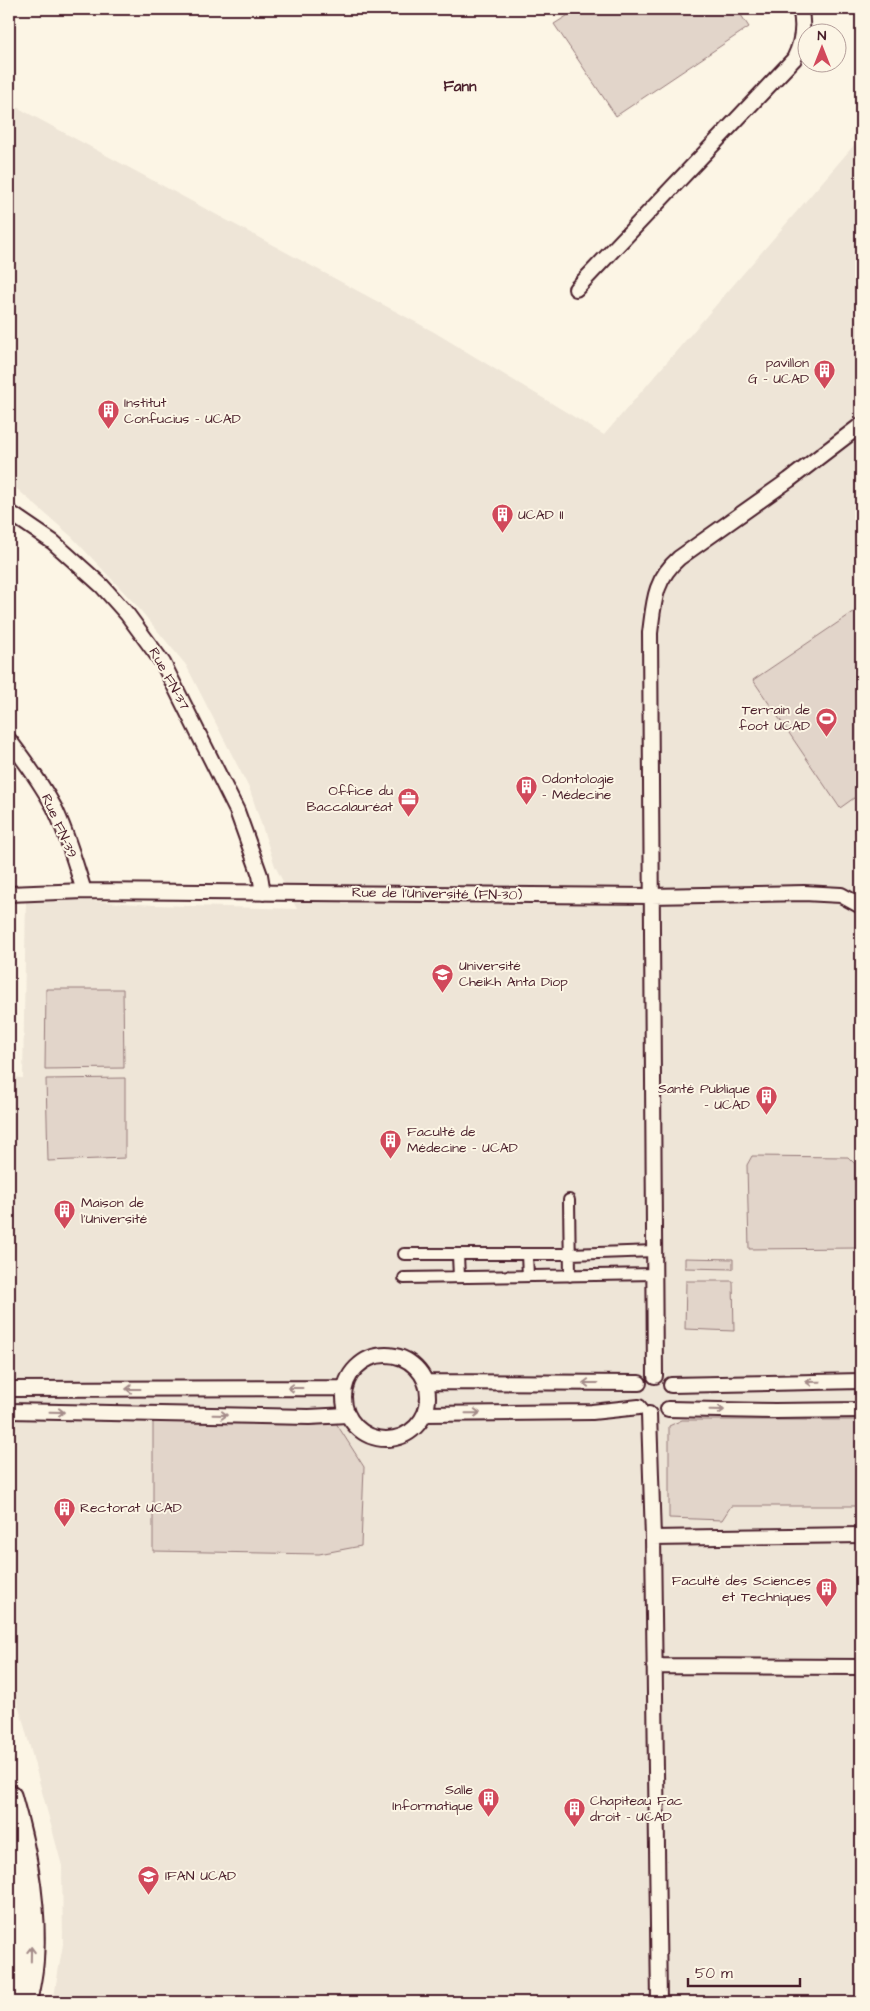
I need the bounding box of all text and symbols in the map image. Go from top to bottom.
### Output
north arrow [798,22,848,72]
text: N [818,26,827,46]
district label: Fann [443,76,477,97]
place label: pavillon G - UCAD [748,353,809,389]
building icon: pavillon G - UCAD [813,359,837,390]
place label: Institut Confucius - UCAD [124,393,241,429]
building icon: Institut Confucius - UCAD [96,399,120,430]
building icon: UCAD II [490,503,514,534]
place label: UCAD II [518,505,564,525]
street label: Rue FN-37 [144,644,195,714]
place label: Terrain de foot UCAD [739,700,810,736]
sports icon: Terrain de foot UCAD [814,706,838,737]
place label: Odontologie - Médecine [542,769,614,805]
building icon: Odontologie - Médecine [514,775,538,806]
place label: Office du Baccalauréat [307,781,393,817]
office icon: Office du Baccalauréat [397,787,421,818]
street label: Rue FN-39 [36,791,82,861]
street label: Rue de l'Université (FN-30) [352,883,522,905]
place label: Université Cheikh Anta Diop [459,956,568,992]
school or university icon: Université Cheikh Anta Diop [431,962,455,993]
place label: Santé Publique - UCAD [658,1079,750,1115]
building icon: Santé Publique - UCAD [754,1085,778,1116]
place label: Faculté de Médecine - UCAD [407,1122,518,1158]
building icon: Faculté de Médecine - UCAD [379,1128,403,1159]
place label: Maison de l'Université [81,1193,148,1229]
building icon: Maison de l'Université [53,1199,77,1230]
one-way arrow [582,1378,598,1388]
one-way arrow [805,1378,821,1387]
one-way arrow [288,1383,304,1393]
one-way arrow [125,1384,142,1394]
one-way arrow [708,1405,725,1415]
one-way arrow [49,1407,65,1417]
one-way arrow [465,1408,481,1418]
one-way arrow [212,1410,228,1420]
building icon: Rectorat UCAD [52,1496,76,1527]
place label: Rectorat UCAD [80,1498,182,1518]
place label: Faculté des Sciences et Techniques [672,1571,811,1607]
building icon: Faculté des Sciences et Techniques [815,1577,839,1608]
place label: Salle Informatique [392,1780,473,1816]
building icon: Salle Informatique [477,1786,501,1817]
place label: Chapiteau Fac droit - UCAD [590,1791,683,1827]
building icon: Chapiteau Fac droit - UCAD [562,1797,586,1828]
school or university icon: IFAN UCAD [137,1864,161,1895]
place label: IFAN UCAD [165,1866,236,1886]
one-way arrow [26,1946,36,1962]
scale bar [688,1956,800,1988]
text: 50 m [695,1963,733,1984]

